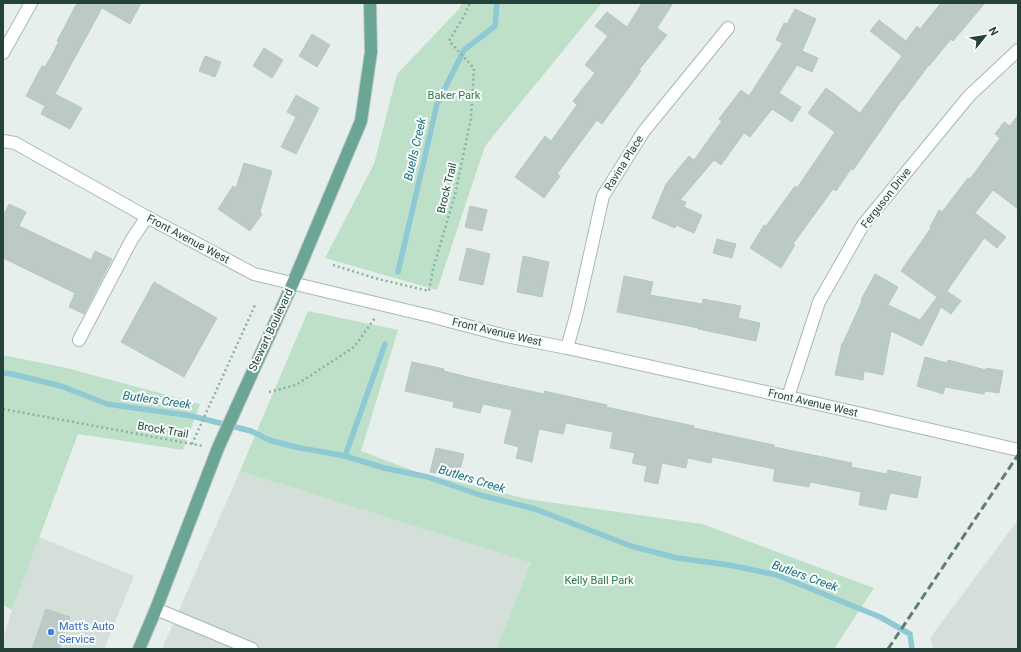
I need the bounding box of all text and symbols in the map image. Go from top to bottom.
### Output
north arrow [965,16,1005,56]
text: N [986,25,1001,38]
park label: Baker Park [428,89,481,102]
water label: Buells Creek [401,115,429,182]
street label: Ravina Place [602,133,646,193]
street label: Brock Trail [434,161,460,215]
street label: Ferguson Drive [858,165,914,231]
street label: Front Avenue West [144,212,232,266]
street label: Stewart Boulevard [246,287,296,373]
street label: Front Avenue West [451,315,543,349]
street label: Front Avenue West [767,386,859,420]
water label: Butlers Creek [122,388,193,412]
street label: Brock Trail [136,419,190,441]
water label: Butlers Creek [437,462,508,496]
water label: Butlers Creek [770,558,841,595]
park label: Kelly Ball Park [565,574,634,587]
place label: Matt's Auto Service [59,620,115,646]
marker: Matt's Auto Service [46,627,56,637]

